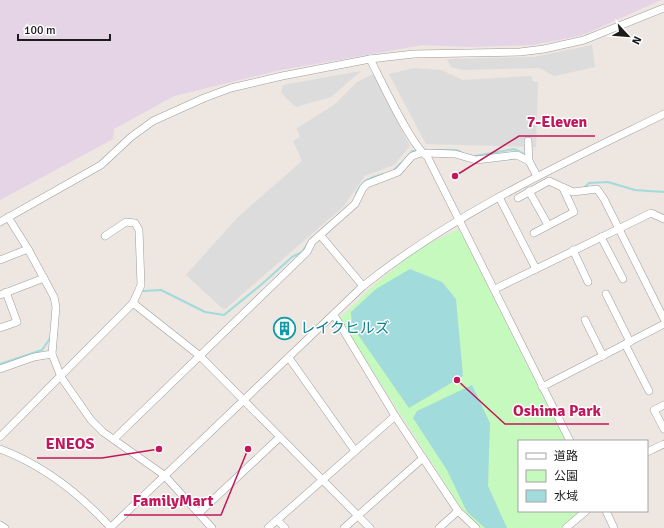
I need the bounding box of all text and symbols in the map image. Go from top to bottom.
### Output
scale bar [18,16,110,42]
north arrow [608,16,648,56]
text: 100 m [24,23,56,38]
text: N [629,34,644,46]
callout: 7-Eleven [519,108,595,136]
text: 7-Eleven [527,112,588,132]
building icon: レイクヒルズ [271,315,297,341]
place label: レイクヒルズ [300,319,390,337]
callout: Oshima Park [505,396,609,424]
text: Oshima Park [513,401,602,421]
callout: ENEOS [37,430,102,458]
text: ENEOS [46,434,95,454]
legend [518,440,648,512]
text: 道路 [554,449,578,464]
text: 公園 [554,469,578,484]
callout: FamilyMart [124,487,221,515]
text: 水域 [554,489,578,504]
text: FamilyMart [132,491,214,511]

